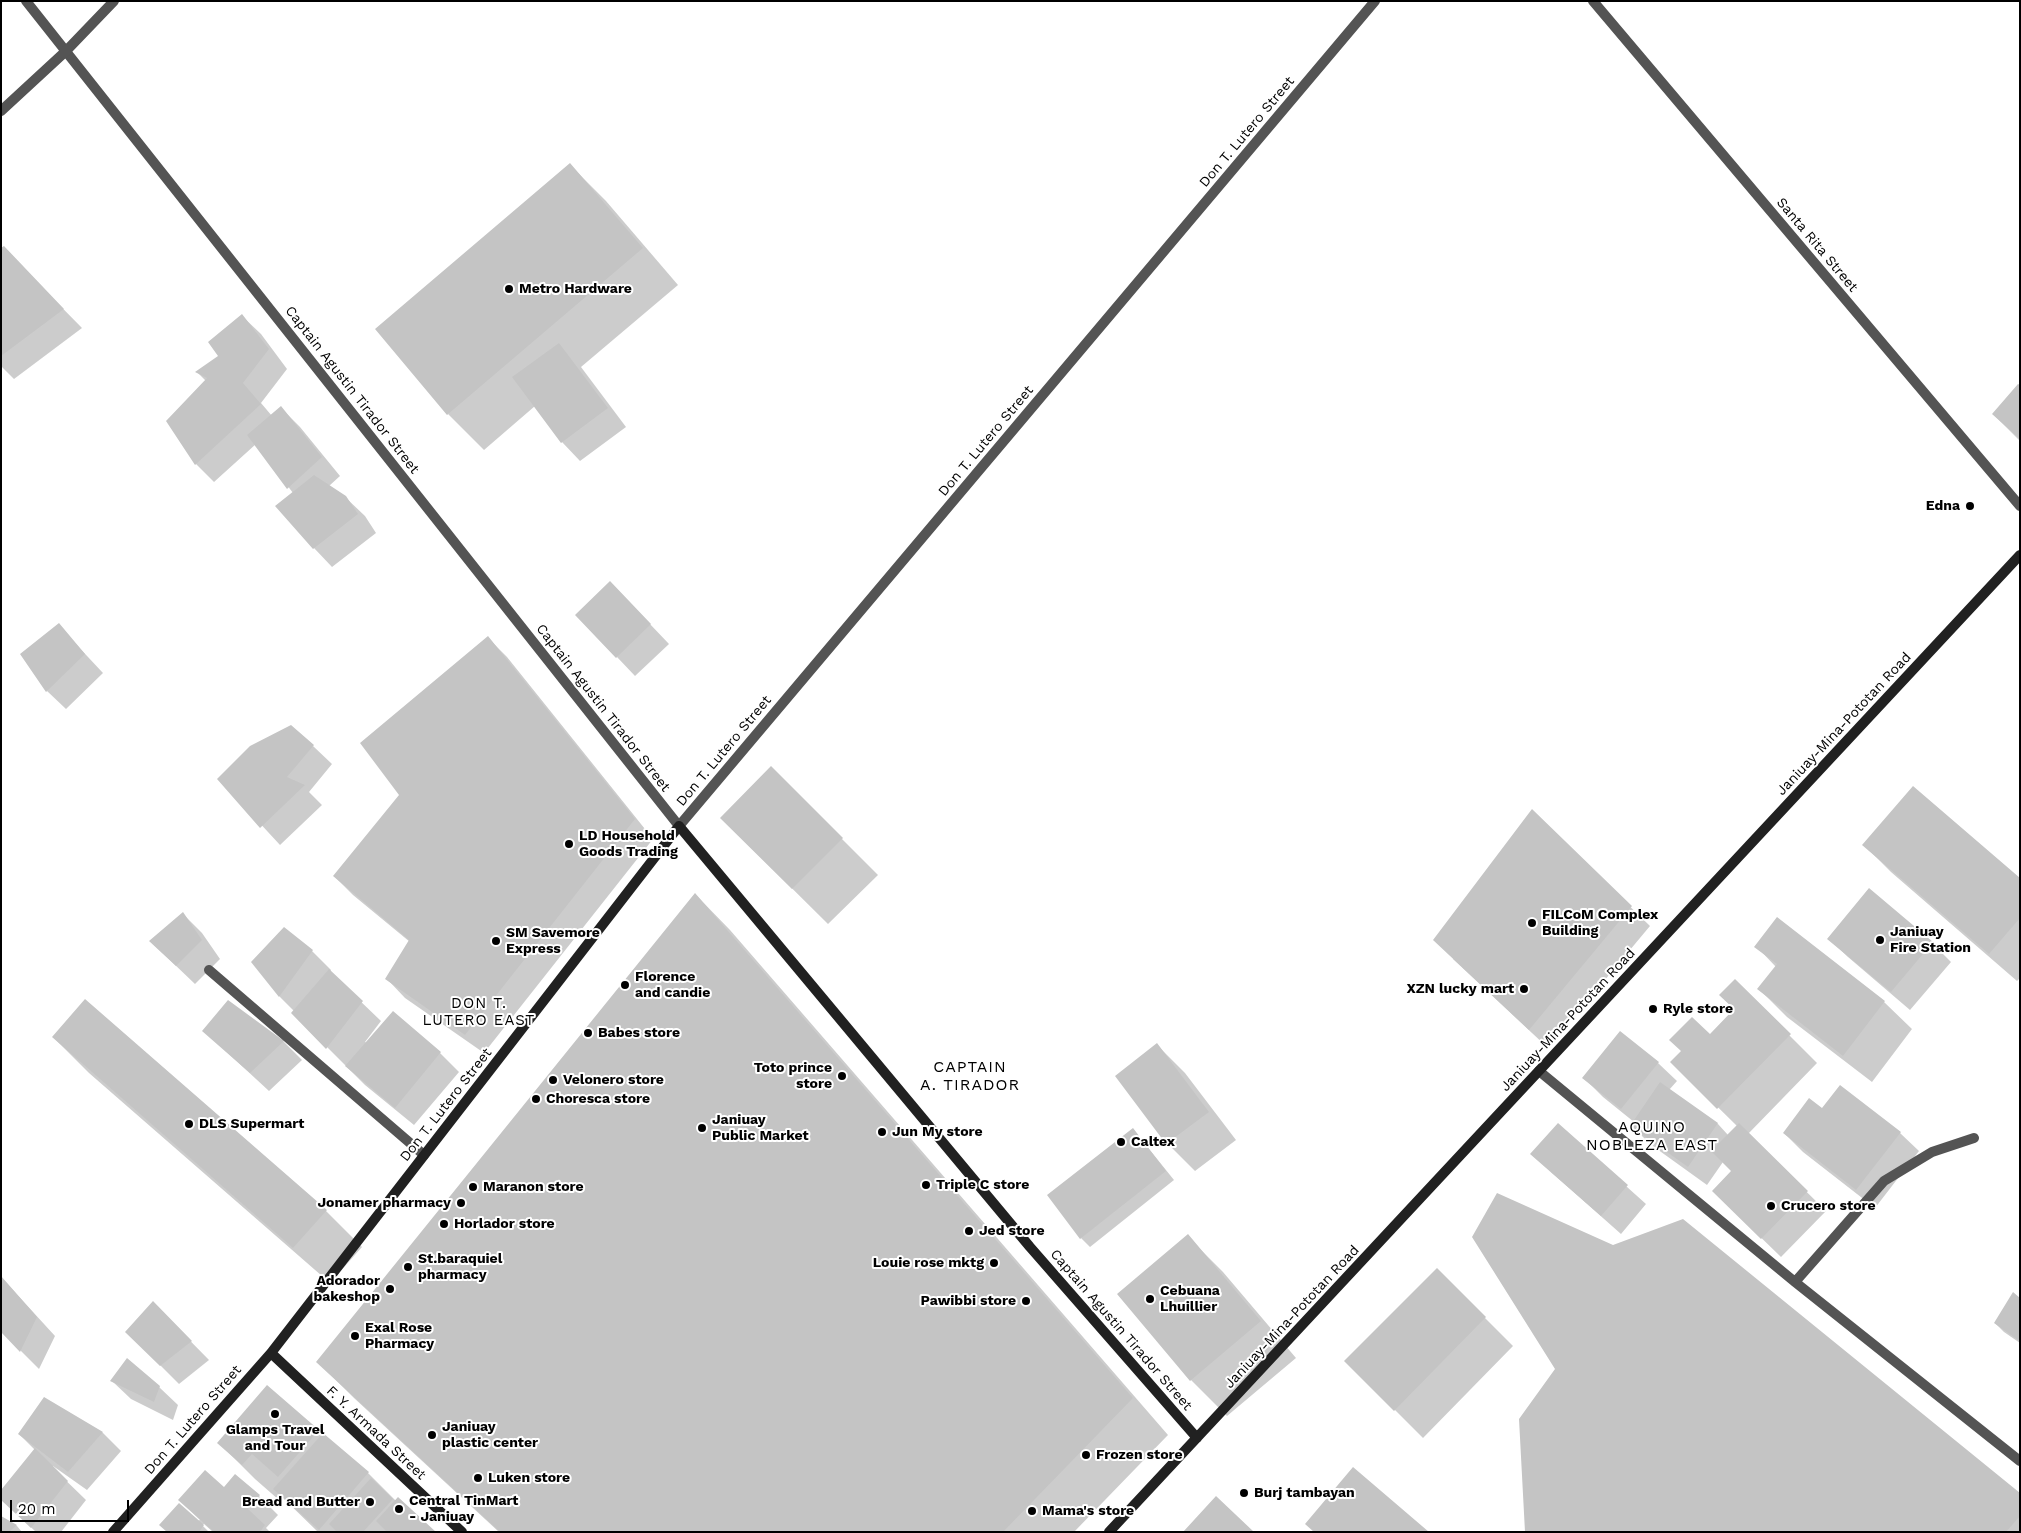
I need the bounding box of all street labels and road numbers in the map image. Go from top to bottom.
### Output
street label: Don T. Lutero Street [1196,73,1298,191]
street label: Santa Rita Street [1773,195,1861,295]
street label: Captain Agustin Tirador Street [281,303,423,477]
street label: Don T. Lutero Street [935,382,1037,500]
street label: Captain Agustin Tirador Street [532,621,674,795]
street label: Janiuay-Mina-Pototan Road [1773,649,1915,799]
street label: Don T. Lutero Street [673,692,775,810]
street label: Janiuay-Mina-Pototan Road [1497,945,1639,1095]
street label: Don T. Lutero Street [397,1045,495,1165]
street label: Janiuay-Mina-Pototan Road [1221,1242,1363,1392]
street label: Captain Agustin Tirador Street [1046,1246,1196,1414]
street label: Don T. Lutero Street [141,1362,245,1478]
street label: F. Y. Armada Street [323,1383,429,1483]

